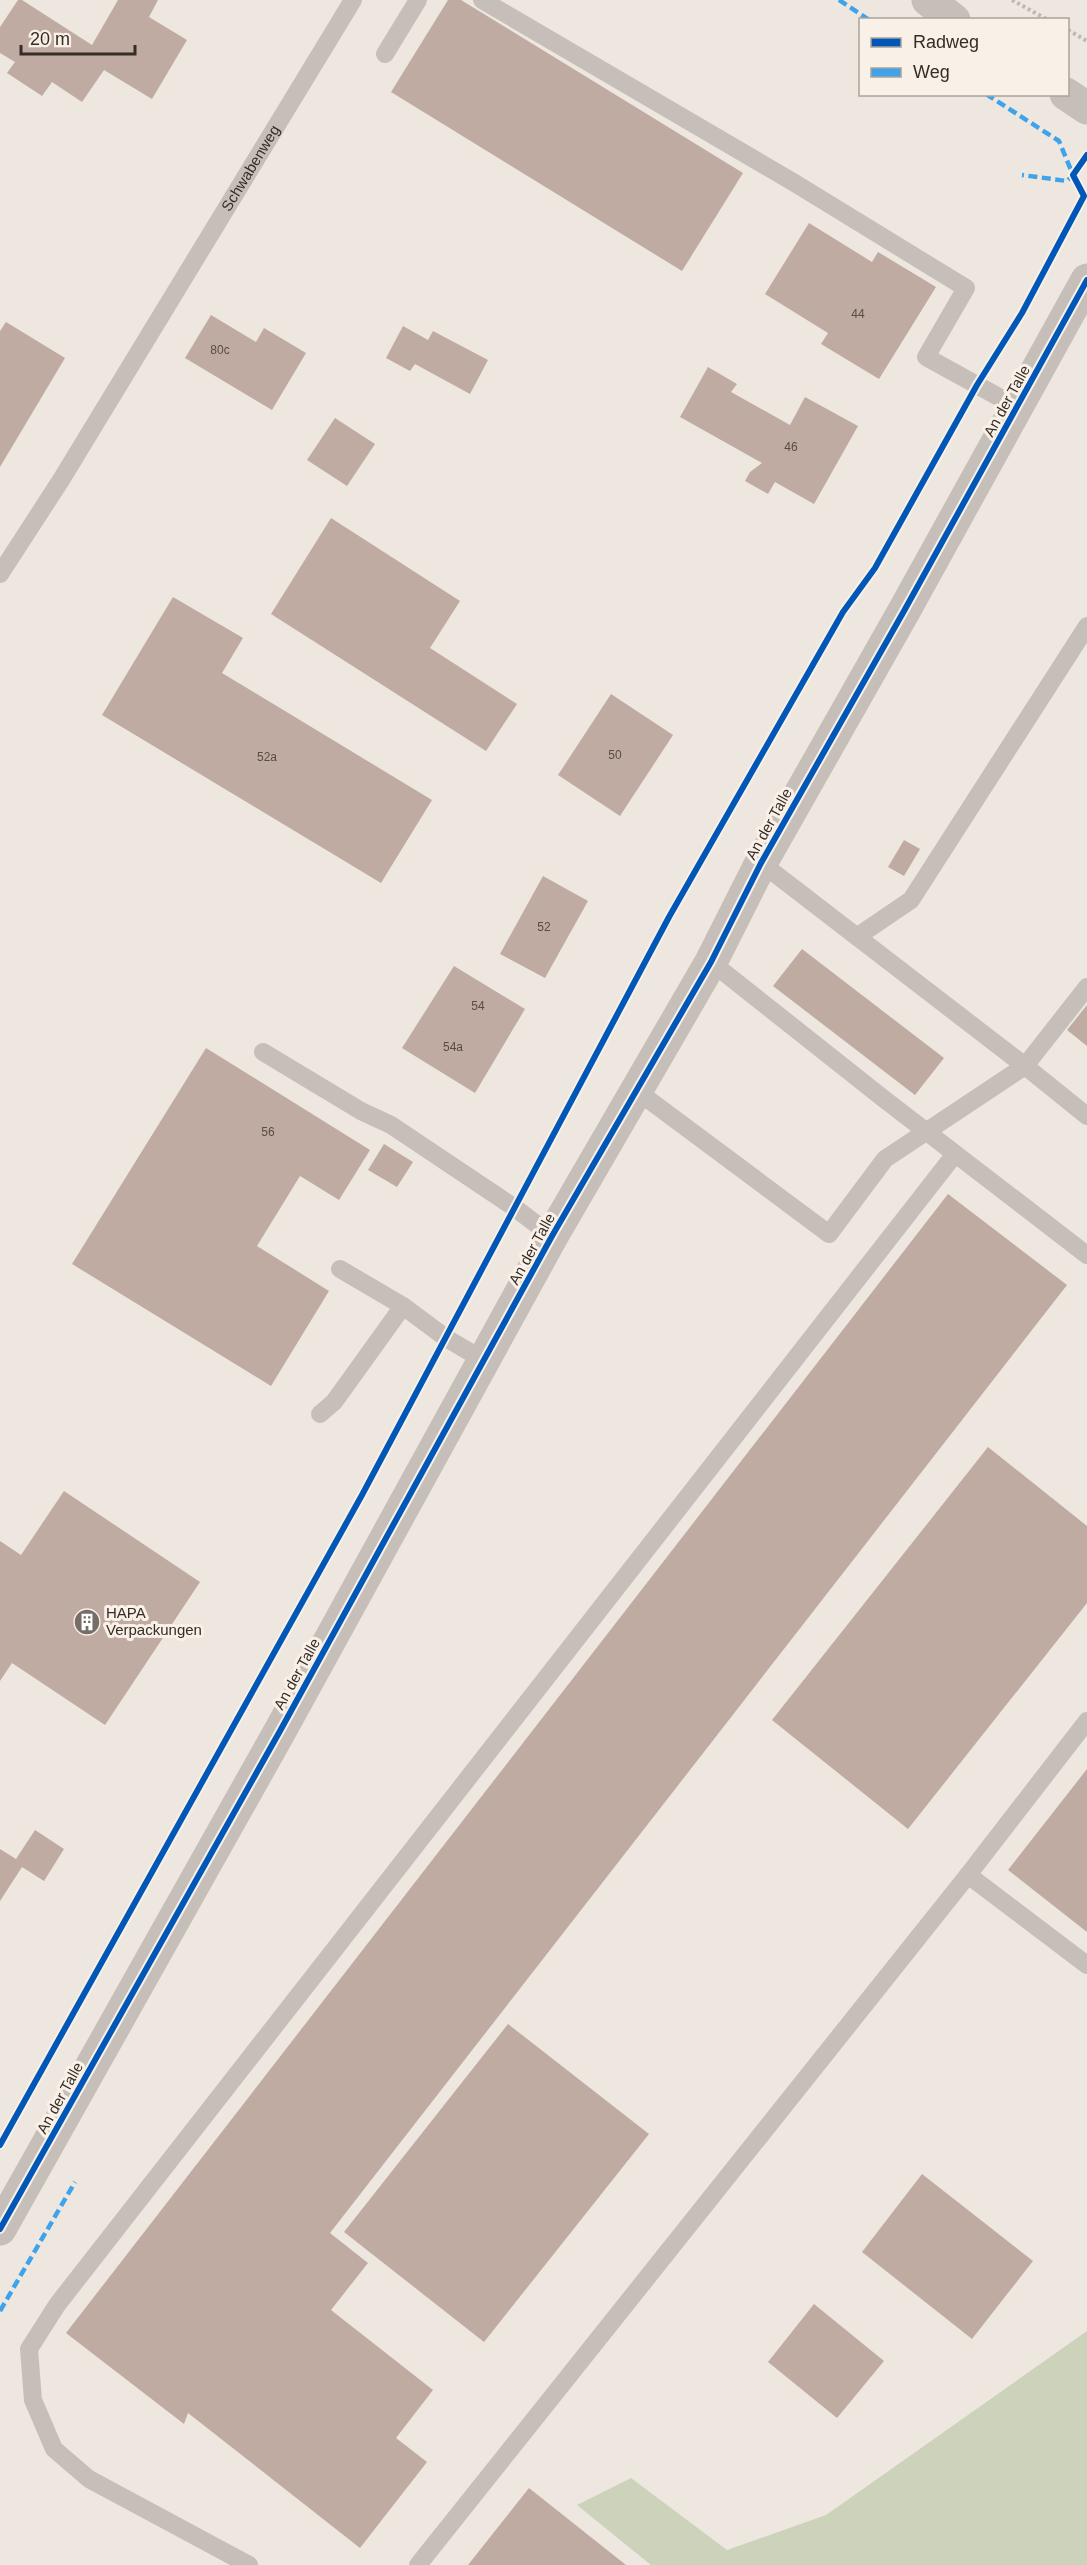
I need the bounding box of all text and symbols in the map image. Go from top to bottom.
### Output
scale bar [21,18,135,56]
legend [859,18,1069,96]
text: 20 m [30,29,70,49]
text: Radweg [913,32,979,52]
text: Weg [913,62,950,82]
street label: Schwabenweg [218,122,283,214]
house number: 44 [851,307,865,321]
house number: 80c [210,343,230,357]
street label: An der Talle [980,362,1033,439]
house number: 46 [784,440,798,454]
house number: 50 [608,748,622,762]
house number: 52a [257,750,277,764]
street label: An der Talle [742,785,795,862]
house number: 52 [537,920,551,934]
house number: 54 [471,999,485,1013]
house number: 54a [443,1040,463,1054]
house number: 56 [261,1125,275,1139]
street label: An der Talle [505,1210,558,1287]
place label: HAPA Verpackungen [106,1604,202,1638]
building icon: HAPA Verpackungen [72,1607,102,1637]
street label: An der Talle [270,1635,323,1712]
street label: An der Talle [33,2059,86,2136]

